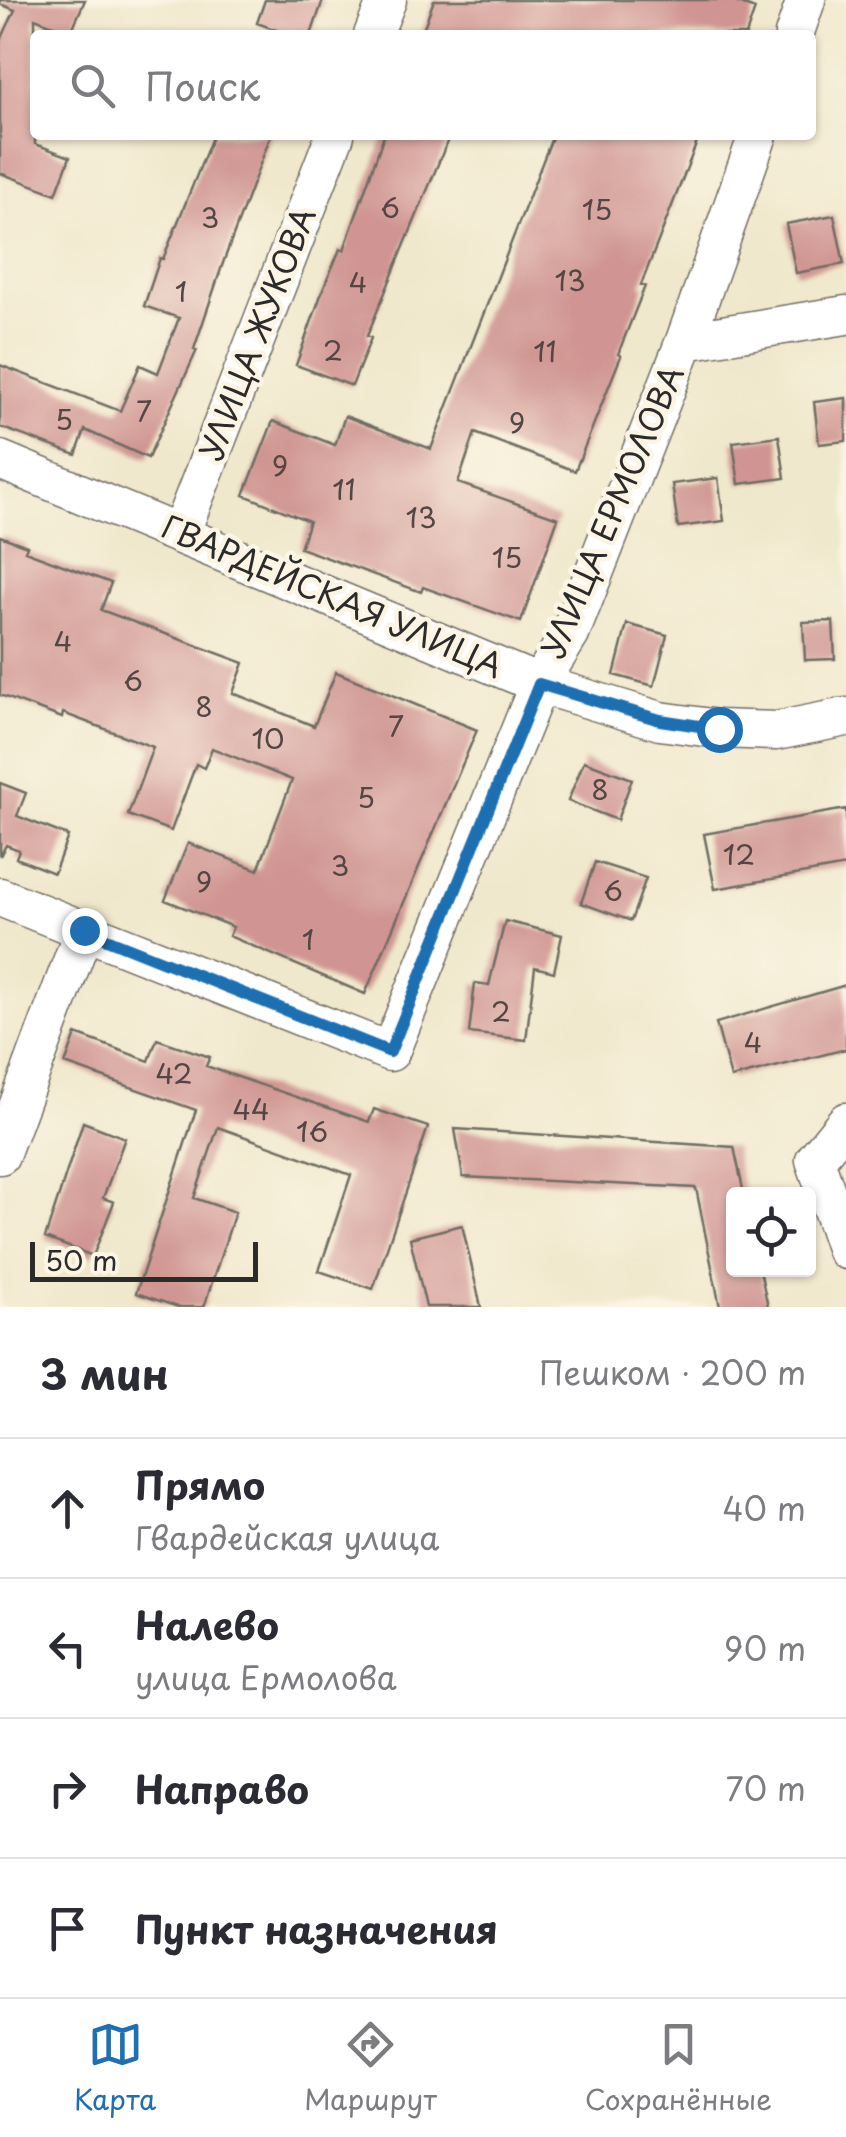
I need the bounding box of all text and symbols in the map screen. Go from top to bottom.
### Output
search box [30,30,816,140]
text: Поиск [145,57,260,114]
icon: search [65,58,120,113]
house number: 6 [380,185,400,228]
house number: 15 [582,187,612,230]
house number: 3 [201,195,219,238]
street label: УЛИЦА ЖУКОВА [186,200,326,467]
house number: 13 [554,258,586,301]
house number: 4 [349,260,367,303]
house number: 1 [175,269,187,312]
house number: 2 [323,328,343,371]
house number: 11 [533,329,557,372]
street label: УЛИЦА ЕРМОЛОВА [528,357,695,665]
house number: 7 [136,389,152,432]
house number: 5 [55,397,73,440]
house number: 9 [509,400,525,443]
house number: 9 [272,443,288,486]
house number: 11 [332,467,356,510]
house number: 13 [405,495,437,538]
street label: ГВАРДЕЙСКАЯ УЛИЦА [155,501,511,689]
house number: 15 [492,535,522,578]
house number: 4 [54,619,72,662]
house number: 6 [123,658,143,701]
house number: 8 [195,684,213,727]
house number: 7 [388,704,404,747]
route start [697,707,743,753]
house number: 10 [251,716,285,759]
house number: 8 [591,767,609,810]
house number: 5 [357,775,375,818]
house number: 12 [723,832,755,875]
house number: 3 [331,843,349,886]
house number: 9 [196,859,212,902]
house number: 6 [603,868,623,911]
route end [62,908,108,954]
house number: 1 [302,917,314,960]
house number: 2 [491,989,511,1032]
house number: 4 [744,1020,762,1063]
house number: 42 [155,1051,193,1094]
house number: 44 [232,1087,270,1130]
house number: 16 [296,1109,328,1152]
map controls [726,1187,816,1277]
button: locate [726,1187,816,1277]
scale bar [30,1237,258,1282]
text: 50 m [45,1238,118,1281]
text: 3 мин [40,1341,169,1404]
text: Пешком · 200 m [539,1348,806,1396]
text: Прямо [135,1456,265,1513]
icon: ahead [40,1481,95,1536]
text: 40 m [722,1484,806,1532]
text: Гвардейская улица [135,1513,439,1561]
text: Налево [135,1596,279,1653]
icon: left [40,1621,95,1676]
text: 90 m [724,1624,806,1672]
text: улица Ермолова [135,1653,397,1701]
text: Направо [135,1760,309,1817]
icon: right [40,1761,95,1816]
text: 70 m [726,1764,806,1812]
text: Пункт назначения [135,1900,498,1957]
icon: arrive [40,1901,95,1956]
tab: Карта [74,2017,156,2120]
tab: Маршрут [304,2017,437,2120]
tab: Сохранённые [585,2017,772,2120]

